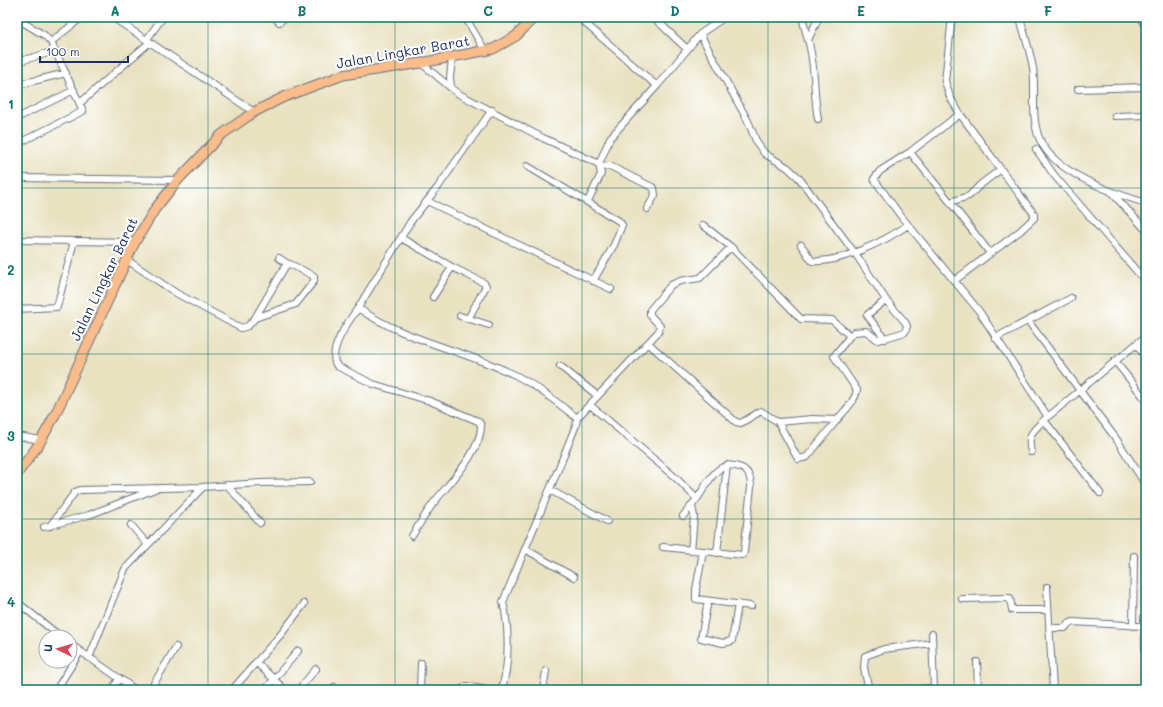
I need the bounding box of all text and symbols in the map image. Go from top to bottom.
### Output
text: A [110,2,120,19]
text: B [298,2,307,19]
text: C [483,2,493,19]
text: D [670,2,680,19]
text: E [857,2,865,19]
text: F [1044,2,1052,19]
street label: Jalan Lingkar Barat [335,30,471,73]
scale bar [40,38,128,64]
text: 100 m [46,43,80,59]
text: 1 [8,95,14,112]
street label: Jalan Lingkar Barat [65,214,142,344]
text: 2 [7,261,15,278]
text: 3 [7,427,15,444]
text: 4 [7,593,15,610]
north arrow [38,629,78,669]
text: U [40,644,55,653]

